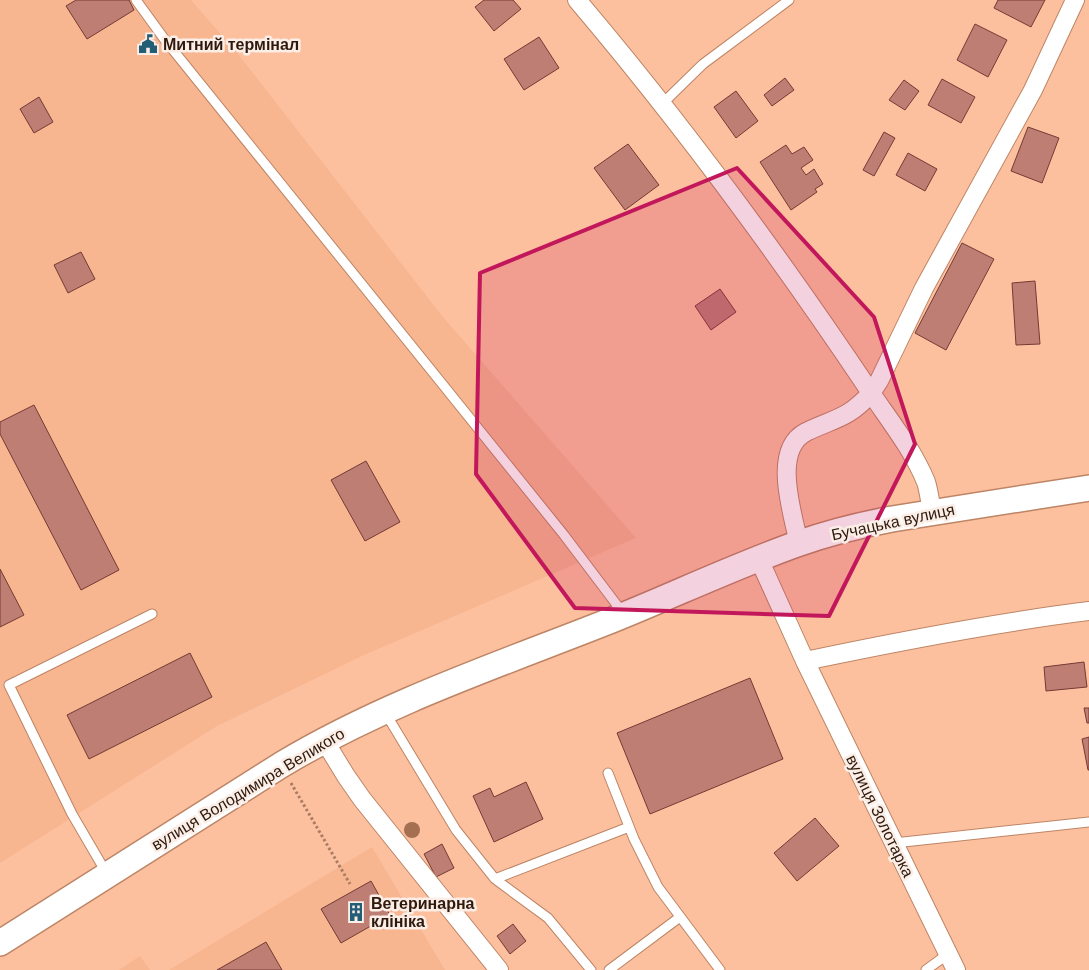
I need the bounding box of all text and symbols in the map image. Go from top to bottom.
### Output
public building icon: Митний термінал [137,33,159,55]
place label: Митний термінал [163,36,299,53]
street label: Бучацька вулиця [830,501,956,543]
street label: вулиця Володимира Великого [149,725,348,853]
street label: вулиця Золотарка [843,752,917,880]
place label: Ветеринарна клініка [371,895,475,930]
building icon: Ветеринарна клініка [345,901,367,923]

